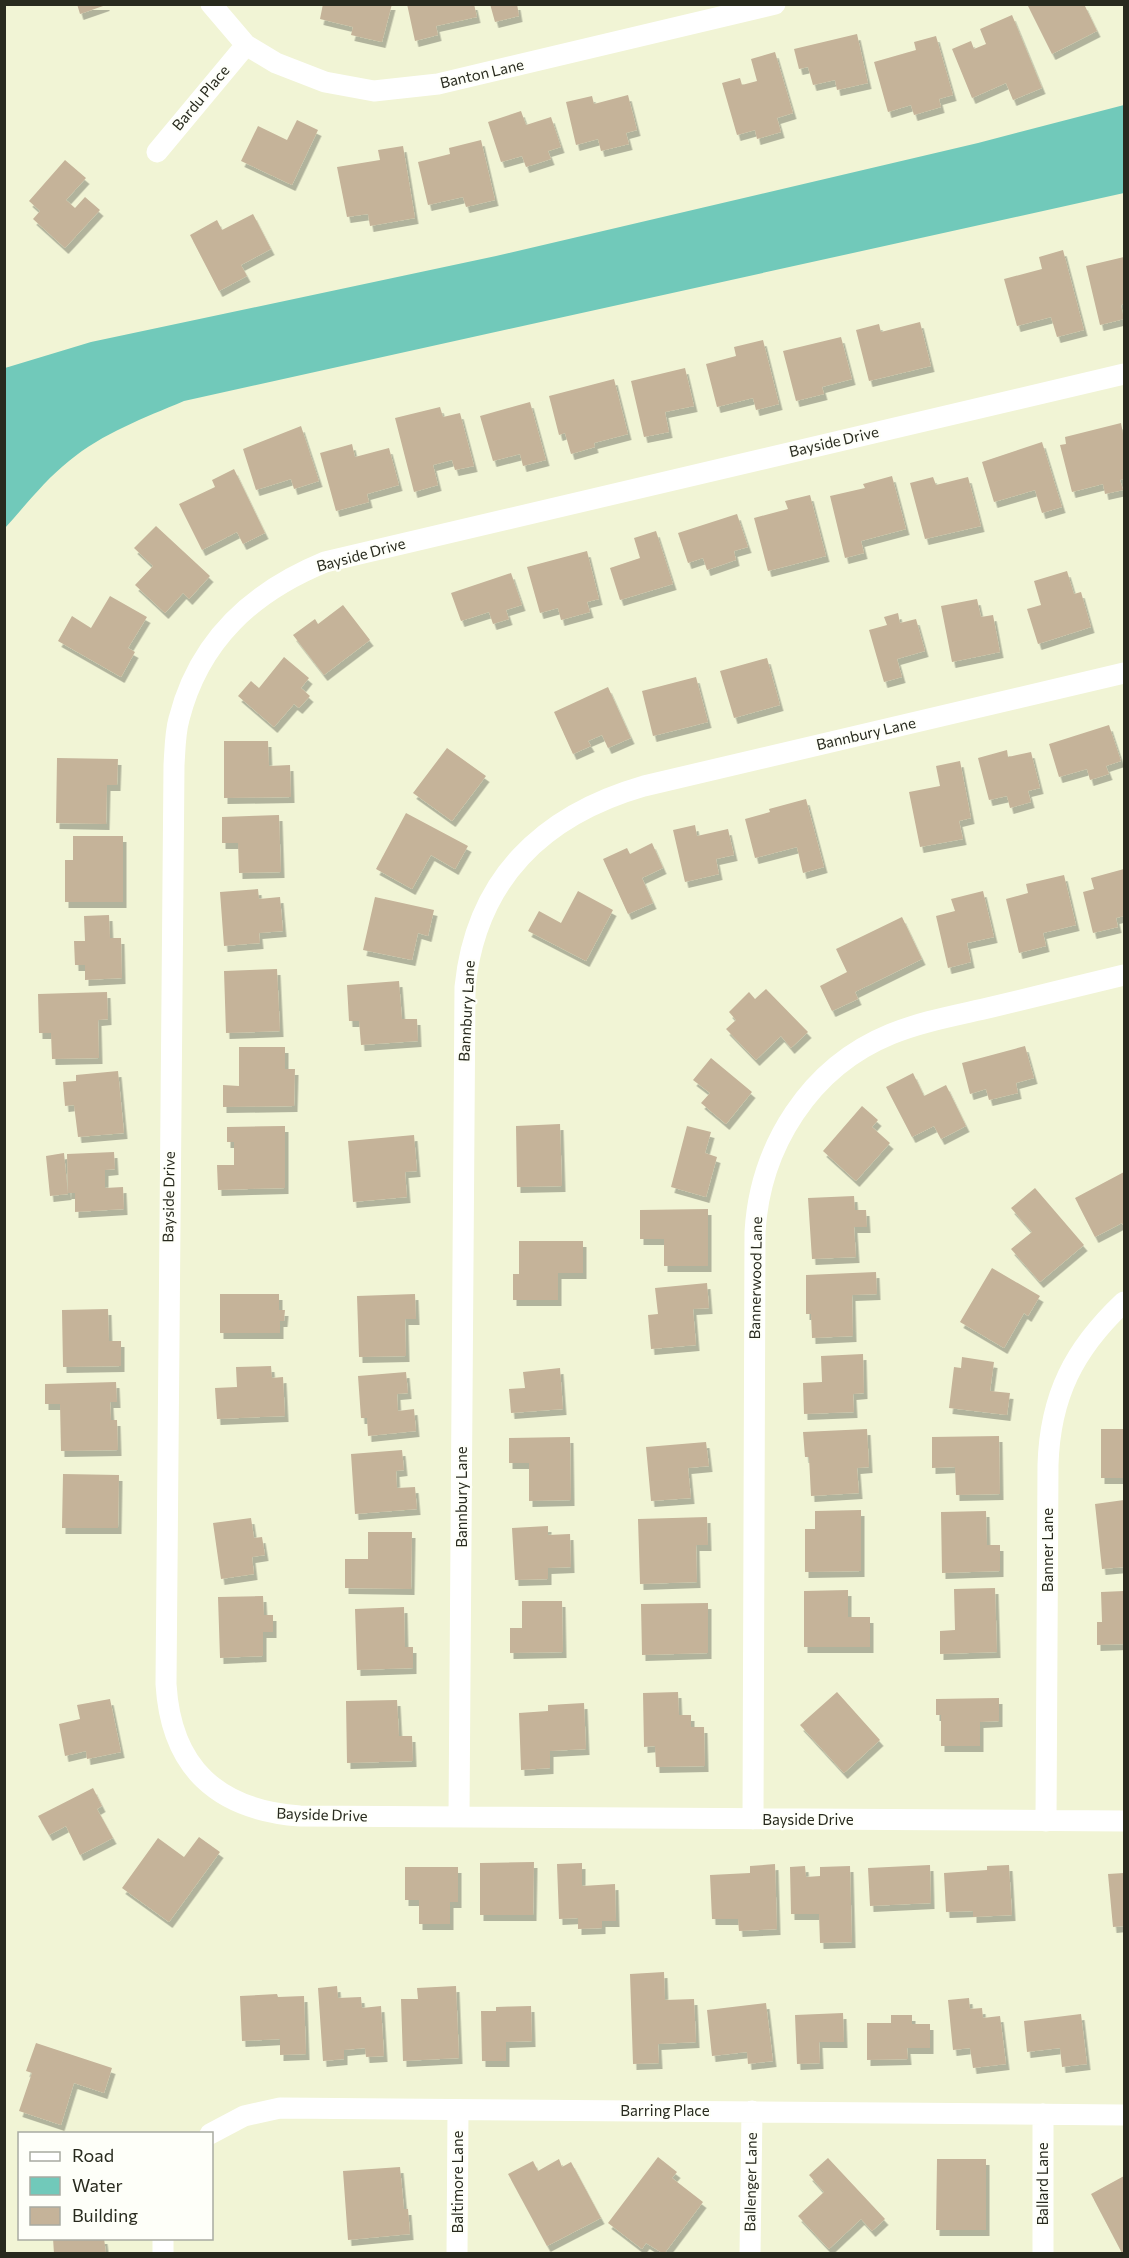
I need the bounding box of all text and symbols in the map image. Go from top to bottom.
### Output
street label: Banton Lane [438,55,526,91]
street label: Bardu Place [168,61,233,134]
street label: Bayside Drive [787,422,880,460]
street label: Bayside Drive [314,533,407,575]
street label: Bannbury Lane [814,713,917,753]
street label: Bannbury Lane [454,960,478,1062]
street label: Bayside Drive [158,1151,178,1243]
street label: Bannerwood Lane [745,1216,765,1340]
street label: Bannbury Lane [452,1446,470,1548]
street label: Banner Lane [1038,1508,1056,1592]
street label: Bayside Drive [276,1803,368,1825]
street label: Bayside Drive [762,1810,854,1828]
street label: Barring Place [620,2101,710,2119]
street label: Baltimore Lane [448,2130,466,2233]
legend [18,2132,213,2240]
street label: Ballenger Lane [740,2132,760,2232]
street label: Ballard Lane [1033,2142,1051,2226]
text: Road [72,2144,114,2166]
text: Water [72,2174,123,2196]
text: Building [72,2204,138,2226]

